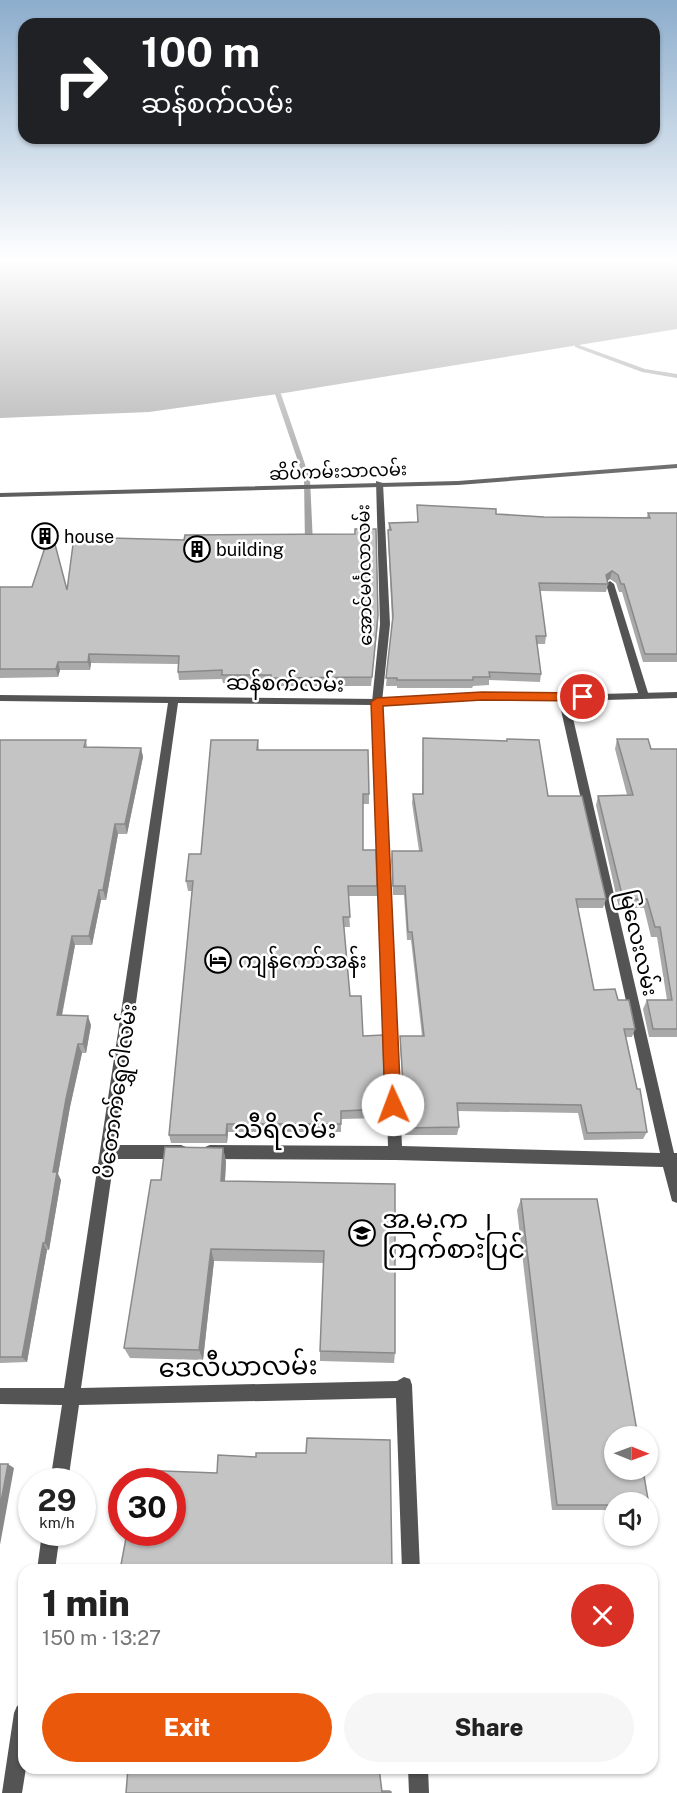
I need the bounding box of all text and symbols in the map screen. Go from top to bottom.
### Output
text: 100 m [141,27,260,76]
icon: right [42,42,120,120]
text: ဆန်စက်လမ်း [141,87,293,119]
street label: ဆိပ်ကမ်းသာလမ်း [268,455,407,484]
street label: အောင်မင်္ဂလာလမ်း [350,504,376,646]
building icon: house [30,521,60,551]
place label: house [64,526,114,547]
building icon: building [182,534,212,564]
place label: building [216,539,284,560]
street label: ဆန်စက်လမ်း [225,666,345,702]
pin [557,671,608,722]
icon: arrive [566,680,599,713]
street label: မြလေးလမ်း [610,887,666,1000]
hotel icon: ကျန်ကော်အန်း [203,945,233,975]
place label: ကျန်ကော်အန်း [238,945,367,979]
street label: ပိတောက်ရွှေဝါလမ်း [89,1002,147,1181]
position arrow [361,1073,425,1137]
street label: သီရိလမ်း [233,1112,337,1150]
place label: အ.မ.က ၂ ကြက်စားပြင် [382,1203,525,1270]
school or university icon: အ.မ.က ၂ ကြက်စားပြင် [347,1218,377,1248]
street label: ဒေလီယာလမ်း [158,1348,318,1383]
north arrow [604,1426,658,1480]
map controls [604,1426,658,1546]
speed limit sign: 30 [108,1468,186,1546]
text: 29 [38,1482,76,1518]
button: sound [604,1492,658,1546]
text: km/h [39,1514,75,1531]
text: 1 min [42,1582,130,1624]
button: close [571,1584,634,1647]
text: 150 m · 13:27 [42,1626,161,1650]
button: Exit [42,1693,332,1762]
button: Share [344,1693,634,1762]

